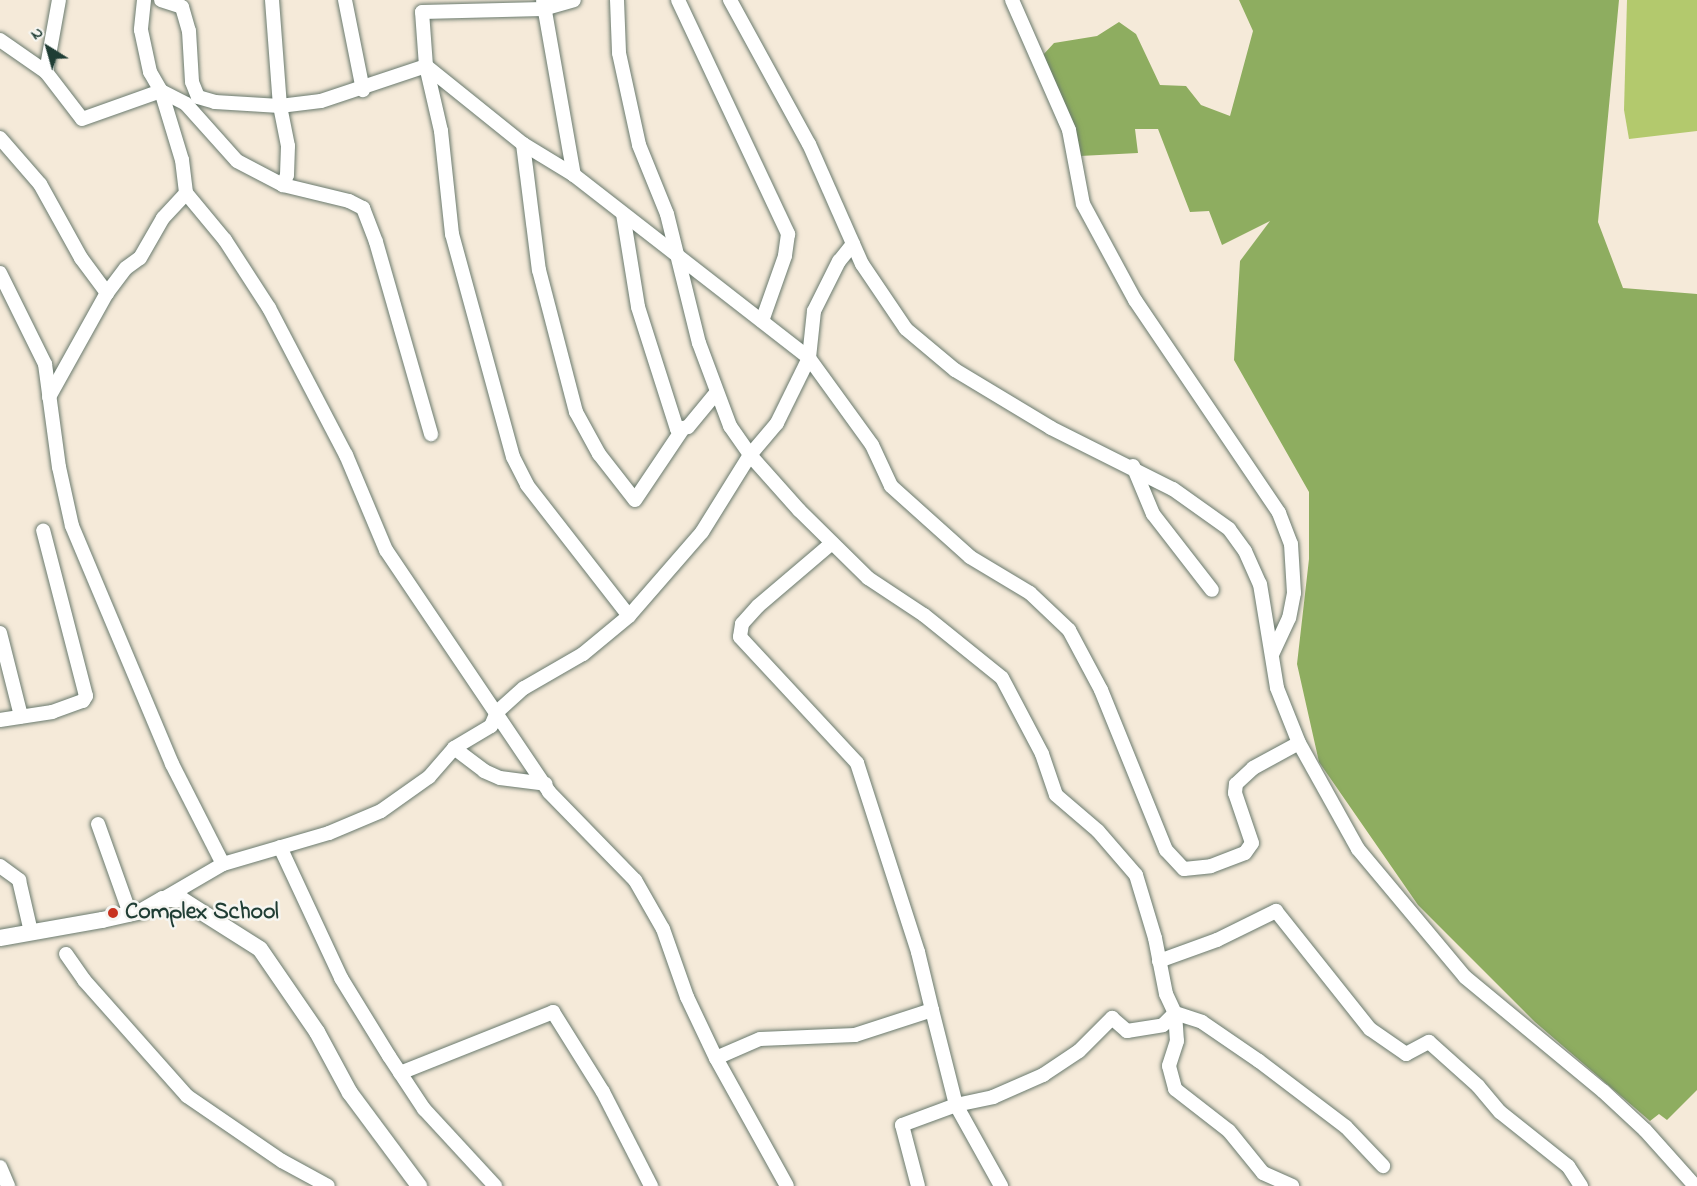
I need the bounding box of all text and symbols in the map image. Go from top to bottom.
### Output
north arrow [18,18,78,78]
text: N [26,21,49,46]
place label: Complex School [125,899,279,927]
marker: Complex School [106,906,120,920]

